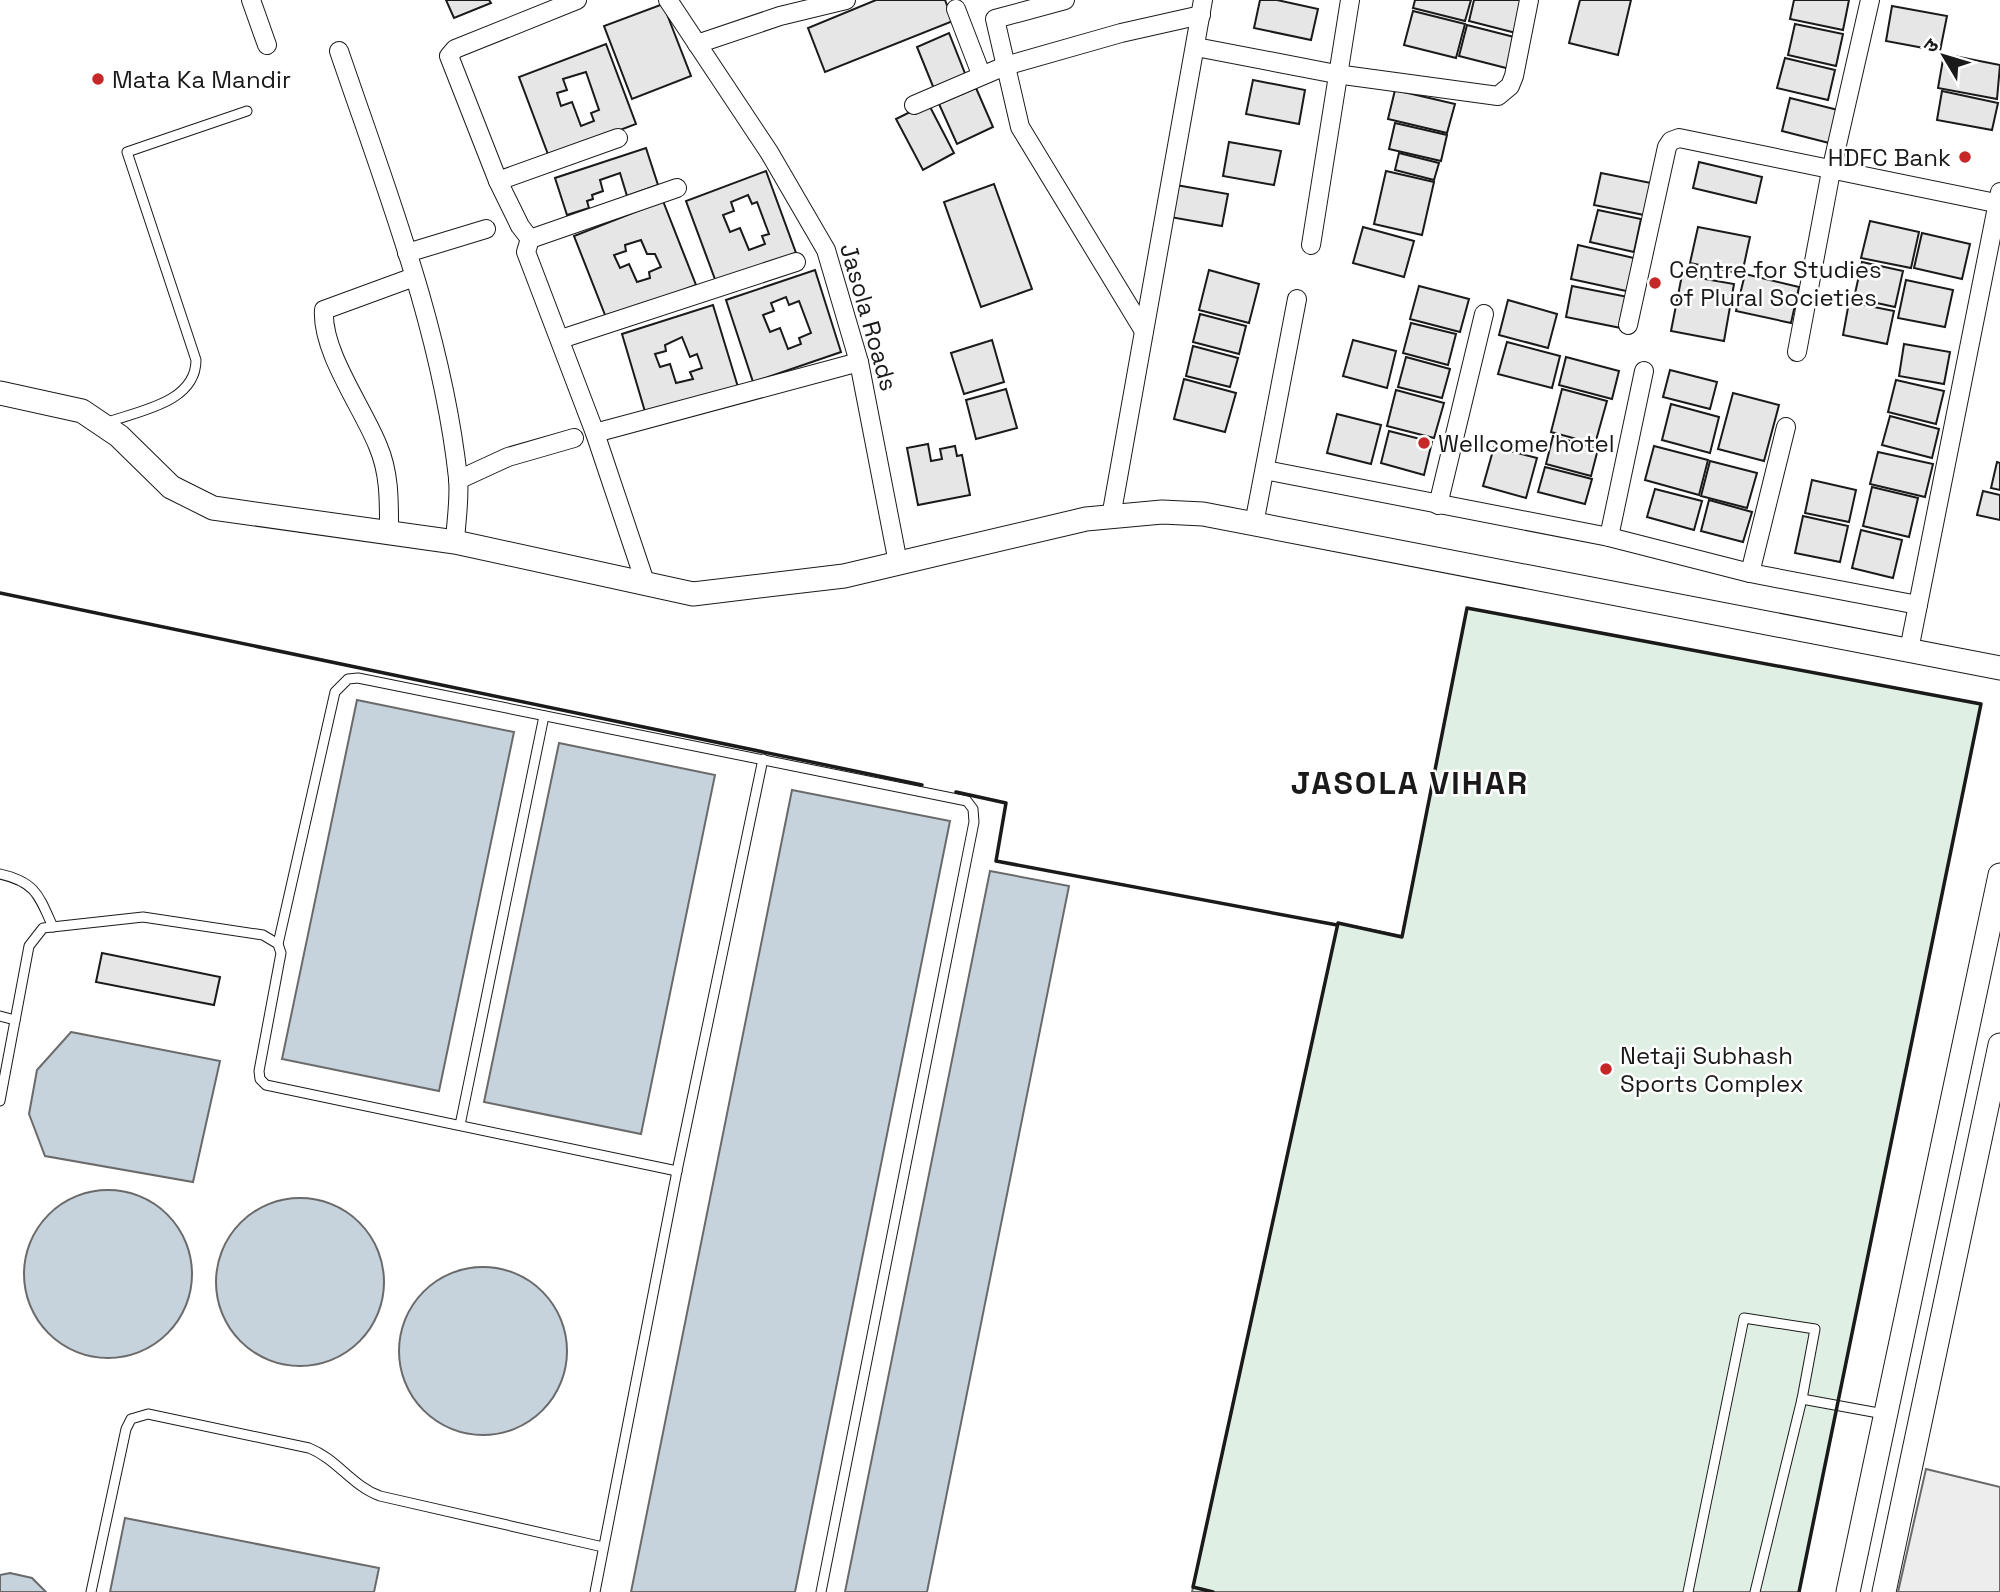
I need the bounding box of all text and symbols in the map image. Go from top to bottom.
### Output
north arrow [1909,21,1979,91]
text: उ [1918,33,1945,58]
place label: Mata Ka Mandir [112,64,291,95]
marker: Mata Ka Mandir [90,71,106,87]
place label: HDFC Bank [1828,142,1951,173]
marker: HDFC Bank [1957,149,1973,165]
street label: Jasola Roads [833,240,905,394]
place label: Centre for Studies of Plural Societies [1669,254,1882,313]
marker: Centre for Studies of Plural Societies [1647,275,1663,291]
place label: Wellcome hotel [1438,428,1615,459]
marker: Wellcome hotel [1416,435,1432,451]
district label: JASOLA VIHAR [1291,763,1529,803]
place label: Netaji Subhash Sports Complex [1620,1040,1804,1099]
marker: Netaji Subhash Sports Complex [1598,1061,1614,1077]

